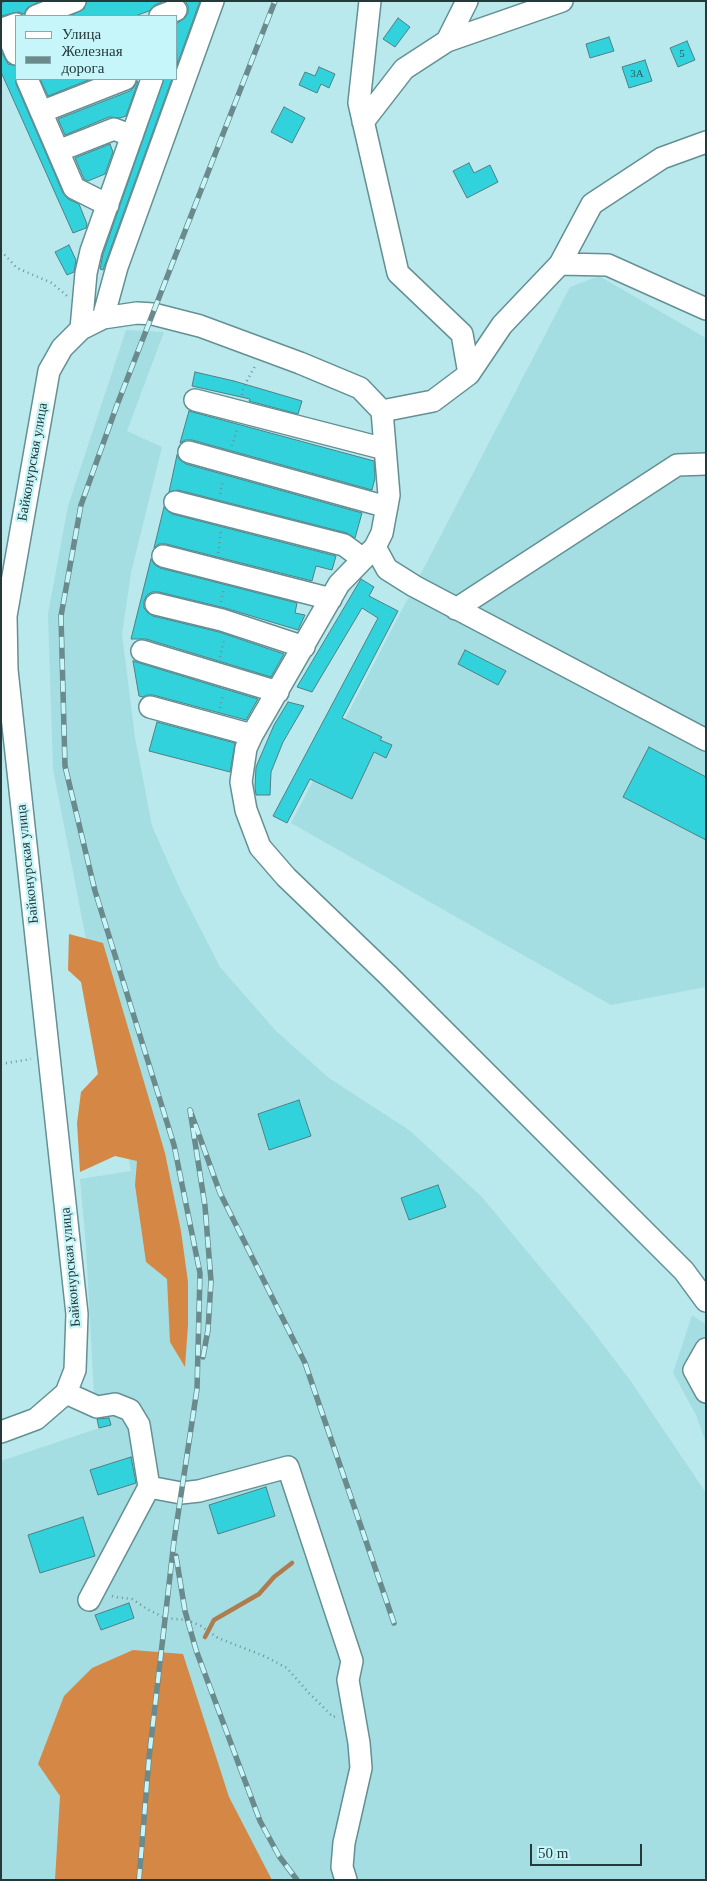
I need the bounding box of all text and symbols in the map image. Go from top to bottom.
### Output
legend [15,15,178,80]
text: Улица [62,26,101,42]
text: Железная дорога [61,43,123,76]
house number: 5 [679,47,685,61]
house number: 3А [630,67,644,81]
street label: Байконурская улица [14,402,52,522]
street label: Байконурская улица [13,804,43,924]
street label: Байконурская улица [57,1207,85,1327]
scale bar [532,1834,644,1866]
text: 50 m [538,1845,568,1861]

